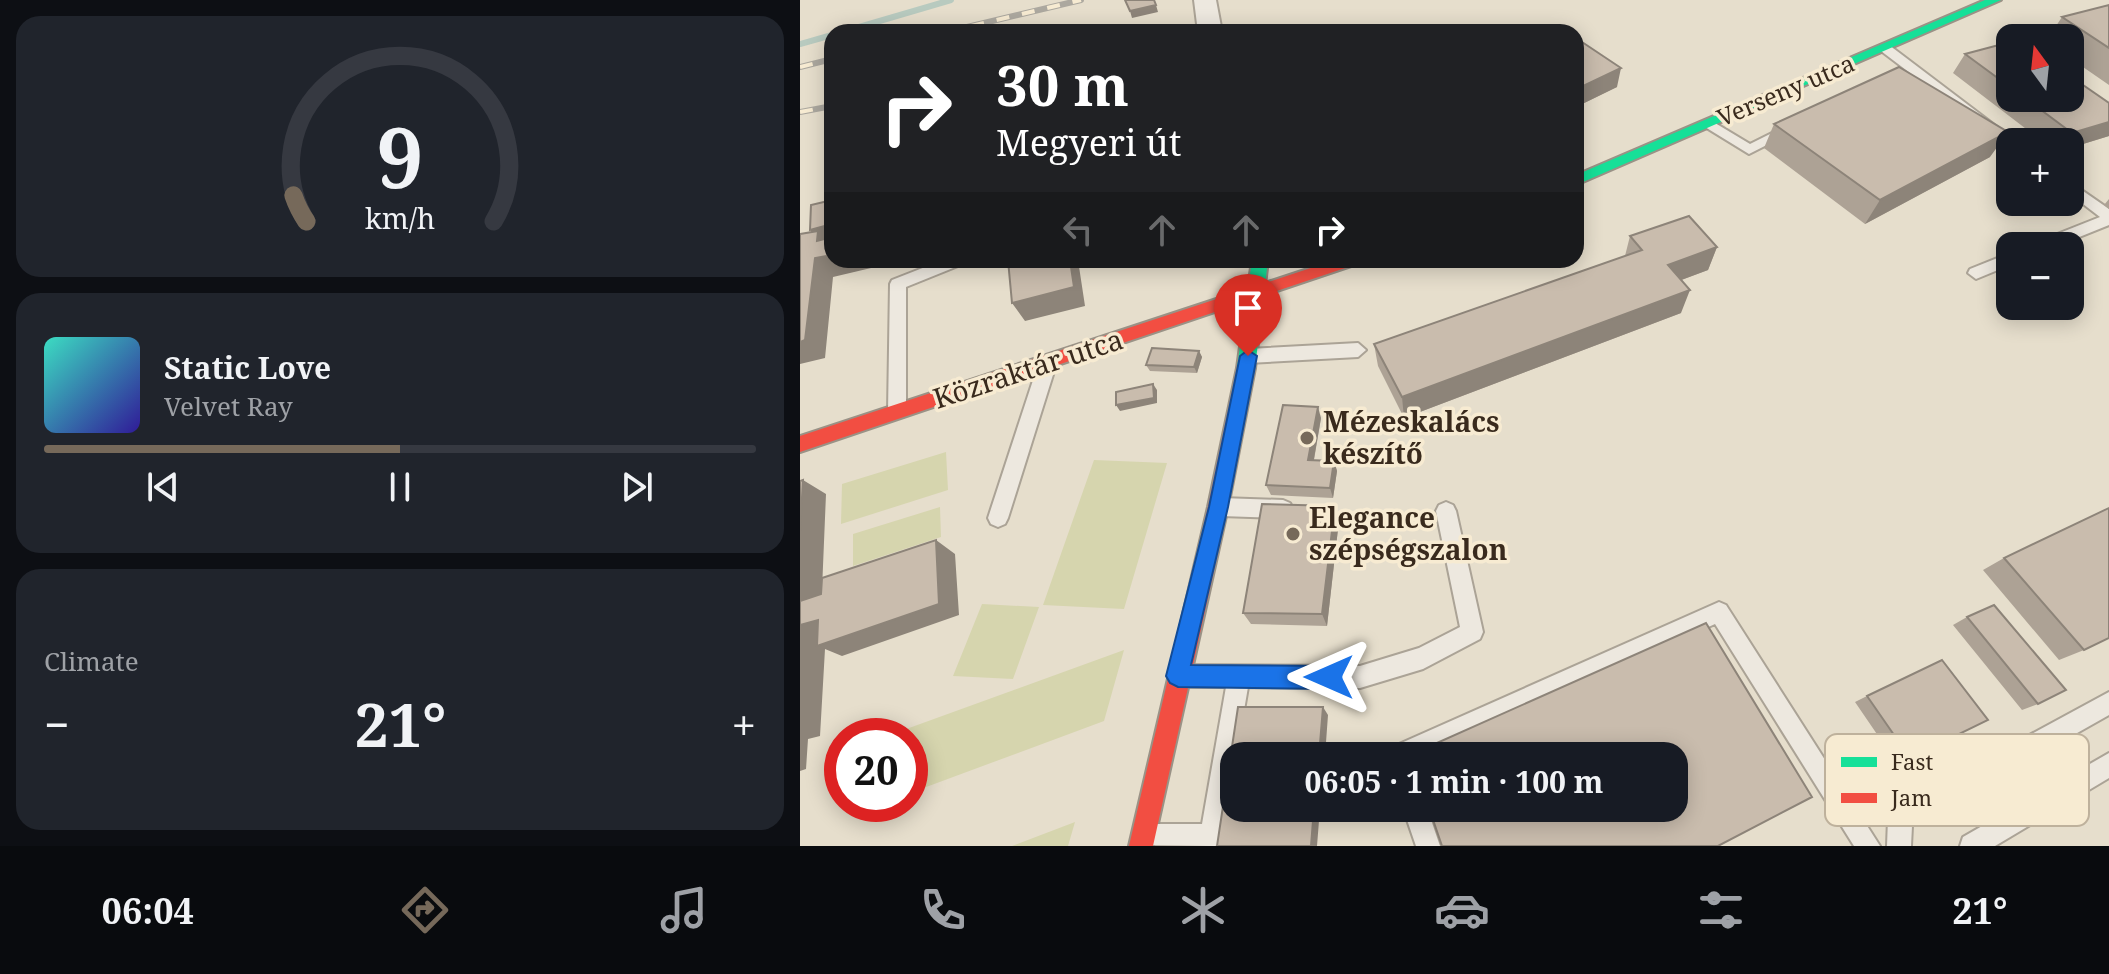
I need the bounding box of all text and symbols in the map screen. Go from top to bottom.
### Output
north arrow [1996,24,2084,112]
map controls [1996,24,2084,320]
text: 30 m [996,46,1129,122]
street label: Verseny utca [1712,46,1859,133]
icon: right [864,56,968,160]
text: 9 [376,99,424,212]
text: Megyeri út [996,118,1181,167]
button: + [1996,128,2084,216]
text: km/h [365,199,435,238]
icon: left [1056,208,1100,252]
icon: ahead [1140,208,1184,252]
icon: ahead [1224,208,1268,252]
icon: right [1308,208,1352,252]
button: − [1996,232,2084,320]
pin [1214,274,1282,356]
icon: arrive [1226,286,1270,330]
street label: Közraktár utca [928,319,1128,417]
text: Static Love [164,347,331,388]
text: Velvet Ray [164,388,293,424]
place label: Mézeskalács készítő [1323,402,1500,472]
marker: Mézeskalács készítő [1298,429,1316,447]
icon: previous [141,465,185,509]
icon: pause [378,465,422,509]
icon: next [615,465,659,509]
place label: Elegance szépségszalon [1309,498,1507,568]
marker: Elegance szépségszalon [1284,525,1302,543]
position arrow [1287,635,1371,719]
text: Climate [44,643,139,679]
text: 21° [355,683,446,765]
text: − [44,694,69,754]
text: + [731,694,756,754]
speed limit sign: 20 [824,718,928,822]
legend [1825,734,2089,826]
text: Fast [1891,746,1933,776]
text: 06:05 · 1 min · 100 m [1305,761,1603,802]
text: Jam [1890,782,1932,812]
icon: directions [397,882,453,938]
icon: music [656,882,712,938]
icon: phone [915,882,971,938]
icon: climate [1175,882,1231,938]
icon: car [1434,882,1490,938]
icon: filters [1693,882,1749,938]
text: 06:04 [102,886,194,935]
text: 21° [1952,886,2007,935]

